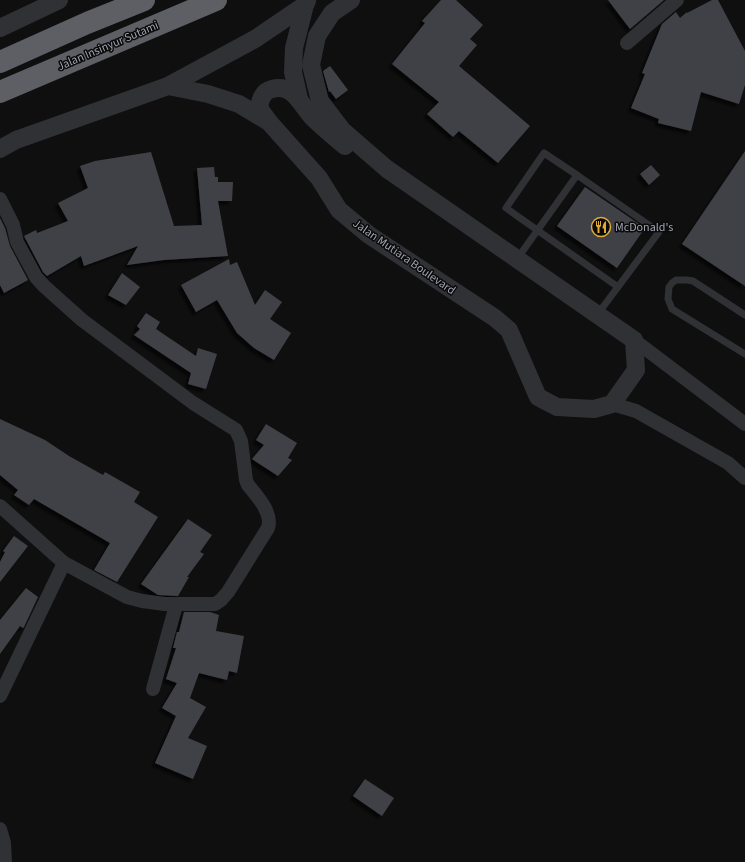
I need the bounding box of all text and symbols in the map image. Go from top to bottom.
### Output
street label: Jalan Insinyur Sutami [55,17,161,75]
street label: Jalan Mutiara Boulevard [349,215,459,299]
restaurant icon: McDonald's [590,216,612,238]
place label: McDonald's [615,219,673,236]

